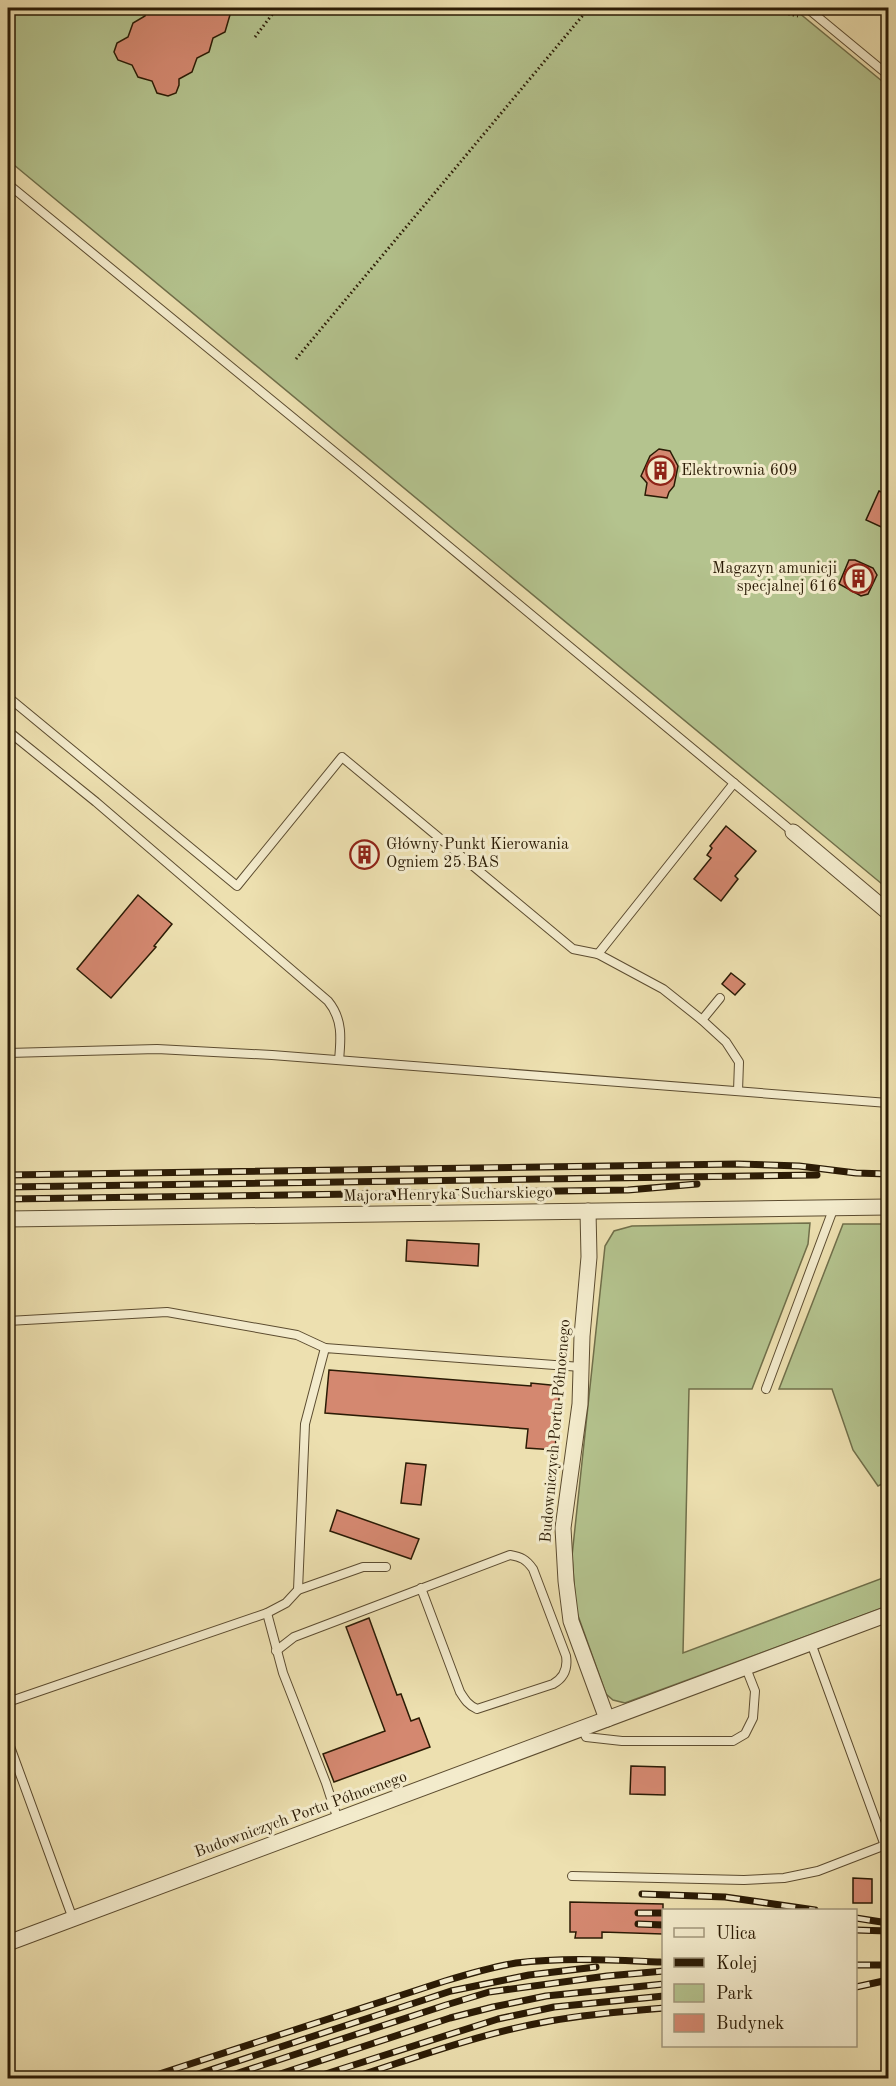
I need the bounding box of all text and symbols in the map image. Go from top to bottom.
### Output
building icon: Elektrownia 609 [644,455,676,487]
place label: Elektrownia 609 [681,463,797,479]
place label: Magazyn amunicji specjalnej 616 [712,561,837,595]
building icon: Magazyn amunicji specjalnej 616 [842,562,874,594]
place label: Główny Punkt Kierowania Ogniem 25 BAS [386,837,569,871]
building icon: Główny Punkt Kierowania Ogniem 25 BAS [349,838,381,870]
street label: Majora Henryka Sucharskiego [343,1185,553,1205]
street label: Budowniczych Portu Północnego [538,1318,574,1544]
street label: Budowniczych Portu Północnego [193,1769,409,1861]
legend [662,1909,857,2047]
text: Ulica [716,1925,757,1943]
text: Kolej [716,1955,757,1973]
text: Park [716,1985,753,2003]
text: Budynek [716,2015,784,2033]

